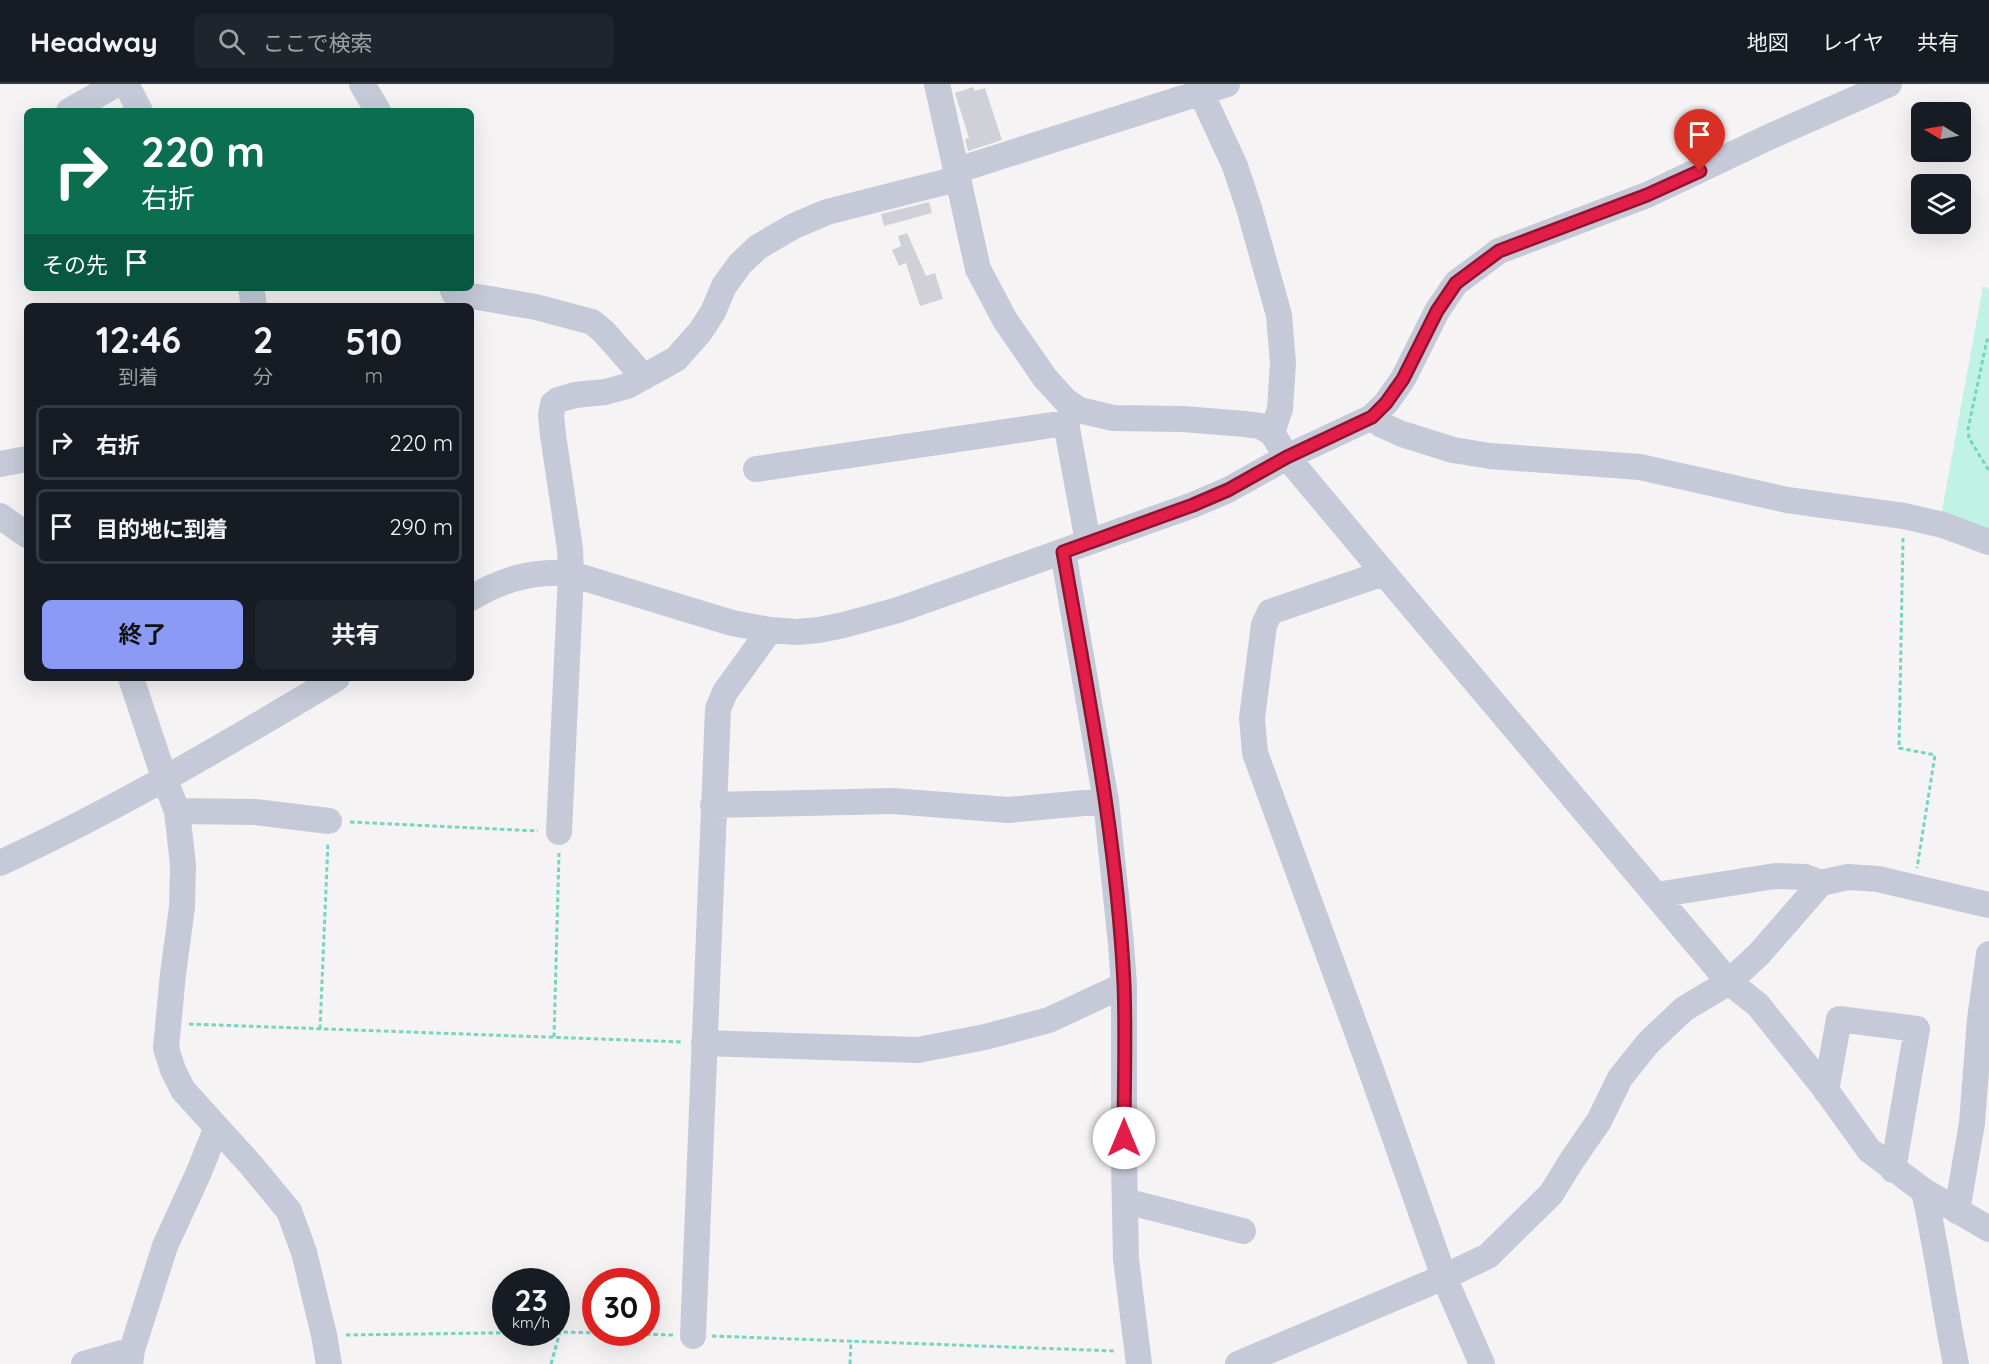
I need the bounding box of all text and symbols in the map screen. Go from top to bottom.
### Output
search box [194,14,614,68]
text: Headway [30,24,158,59]
icon: search [215,25,248,58]
text: ここで検索 [263,29,373,57]
text: 地図 [1747,29,1789,55]
text: レイヤ [1822,29,1884,55]
text: 共有 [1917,29,1959,55]
north arrow [1911,102,1971,162]
map controls [1911,102,1971,234]
pin [1674,109,1725,171]
icon: arrive [1683,118,1716,151]
text: 220 m [141,125,265,178]
icon: right [42,132,120,210]
button: layers [1911,174,1971,234]
text: 右折 [141,181,195,215]
icon: arrive [120,246,153,279]
text: その先 [42,251,108,279]
text: 12:46 [96,317,181,362]
text: 2 [253,317,274,362]
text: 510 [345,319,402,364]
text: m [365,363,383,388]
text: 到着 [119,364,159,389]
text: 分 [253,364,273,389]
icon: right [45,426,78,459]
text: 220 m [389,429,453,457]
text: 右折 [96,431,140,459]
icon: arrive [45,510,78,543]
text: 290 m [389,513,453,541]
text: 目的地に到着 [96,515,228,543]
button: 終了 [42,600,243,669]
button: 共有 [255,600,456,669]
position arrow [1092,1106,1156,1170]
speed limit sign: 30 [582,1268,660,1346]
text: 23 [514,1281,548,1319]
text: km/h [512,1313,550,1332]

